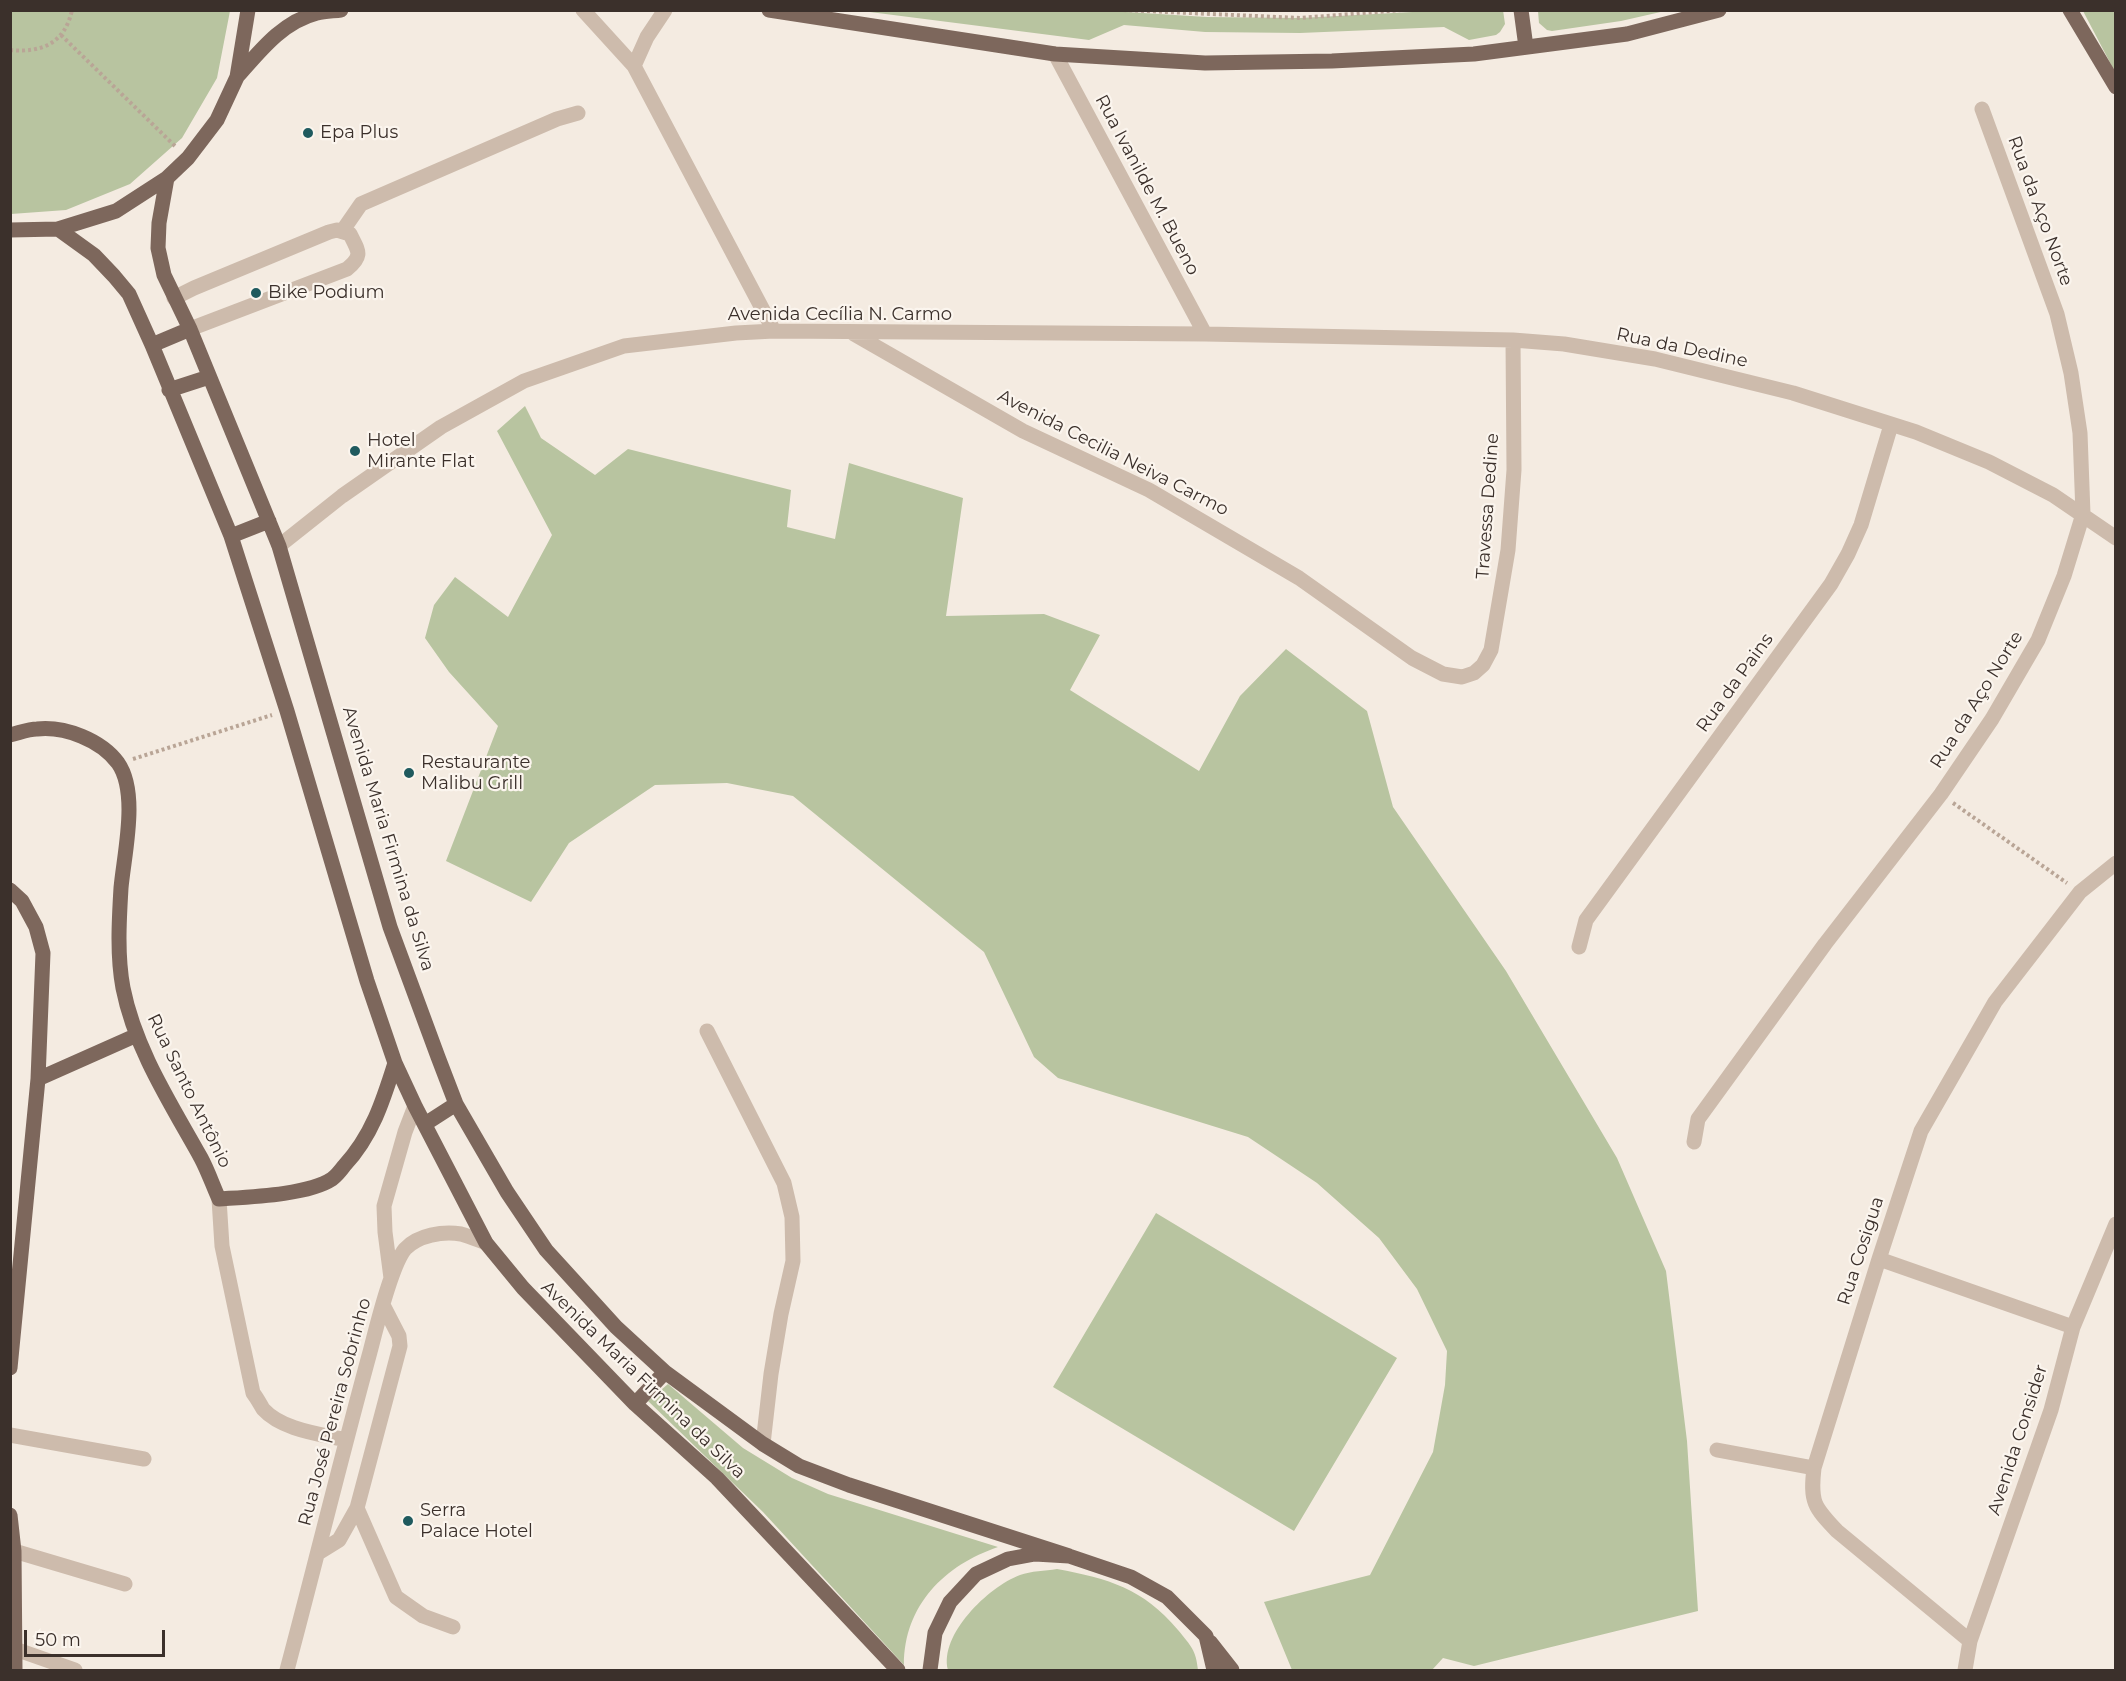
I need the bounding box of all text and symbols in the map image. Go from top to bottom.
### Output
street label: Rua Ivanilde M. Bueno [1090,91,1204,279]
place label: Epa Plus [320,122,398,144]
marker: Epa Plus [301,126,315,140]
street label: Rua da Aço Norte [2003,133,2077,289]
place label: Bike Podium [268,282,385,304]
marker: Bike Podium [249,286,263,300]
street label: Avenida Cecília N. Carmo [728,304,952,326]
street label: Rua da Dedine [1614,324,1750,372]
street label: Avenida Cecilia Neiva Carmo [994,385,1232,521]
place label: Hotel Mirante Flat [367,430,475,472]
street label: Travessa Dedine [1472,432,1504,580]
marker: Hotel Mirante Flat [348,444,362,458]
street label: Rua da Aço Norte [1926,627,2028,773]
street label: Rua da Pains [1692,629,1778,737]
street label: Avenida Maria Firmina da Silva [337,704,439,974]
place label: Restaurante Malibu Grill [421,752,530,795]
marker: Restaurante Malibu Grill [402,766,416,780]
street label: Rua Santo Antônio [142,1010,236,1172]
street label: Rua Cosigua [1833,1194,1889,1308]
street label: Avenida Maria Firmina da Silva [536,1277,750,1483]
street label: Rua José Pereira Sobrinho [294,1296,376,1528]
street label: Avenida Consider [1983,1362,2053,1518]
place label: Serra Palace Hotel [420,1500,533,1543]
marker: Serra Palace Hotel [401,1514,415,1528]
scale bar [27,1618,168,1656]
text: 50 m [35,1629,81,1651]

